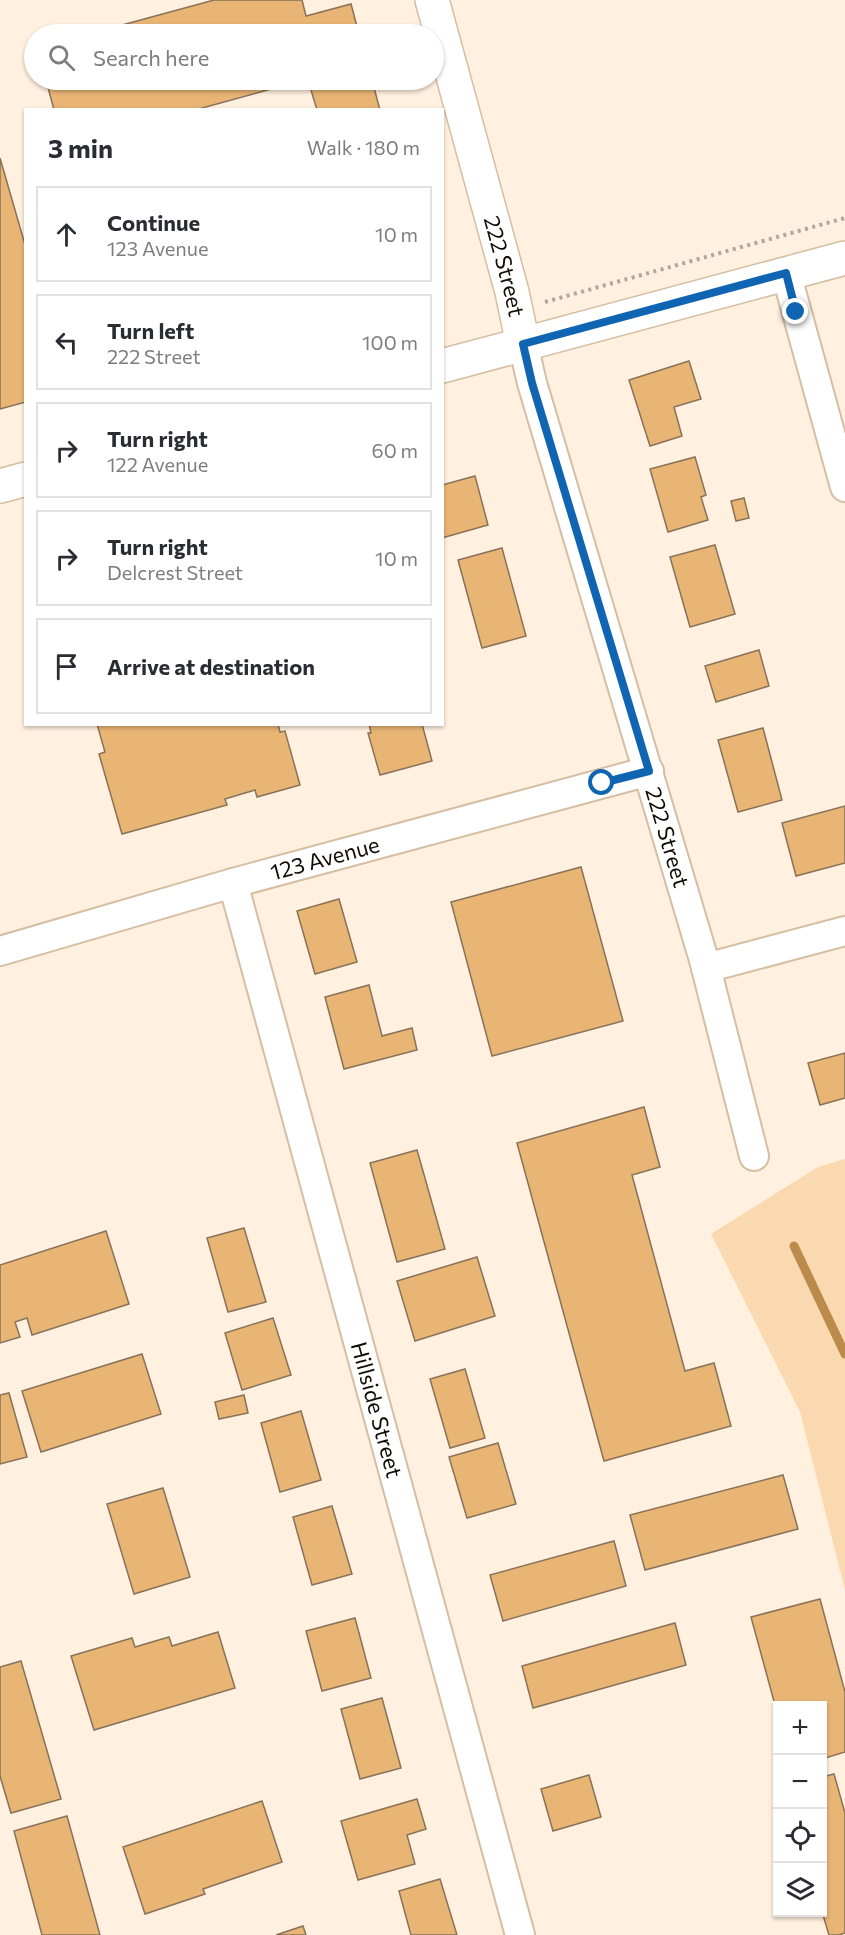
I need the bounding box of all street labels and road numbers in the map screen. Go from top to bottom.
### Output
street label: 222 Street [479,213,531,319]
street label: 222 Street [640,784,696,890]
street label: 123 Avenue [267,830,382,885]
street label: Hillside Street [346,1339,409,1481]

